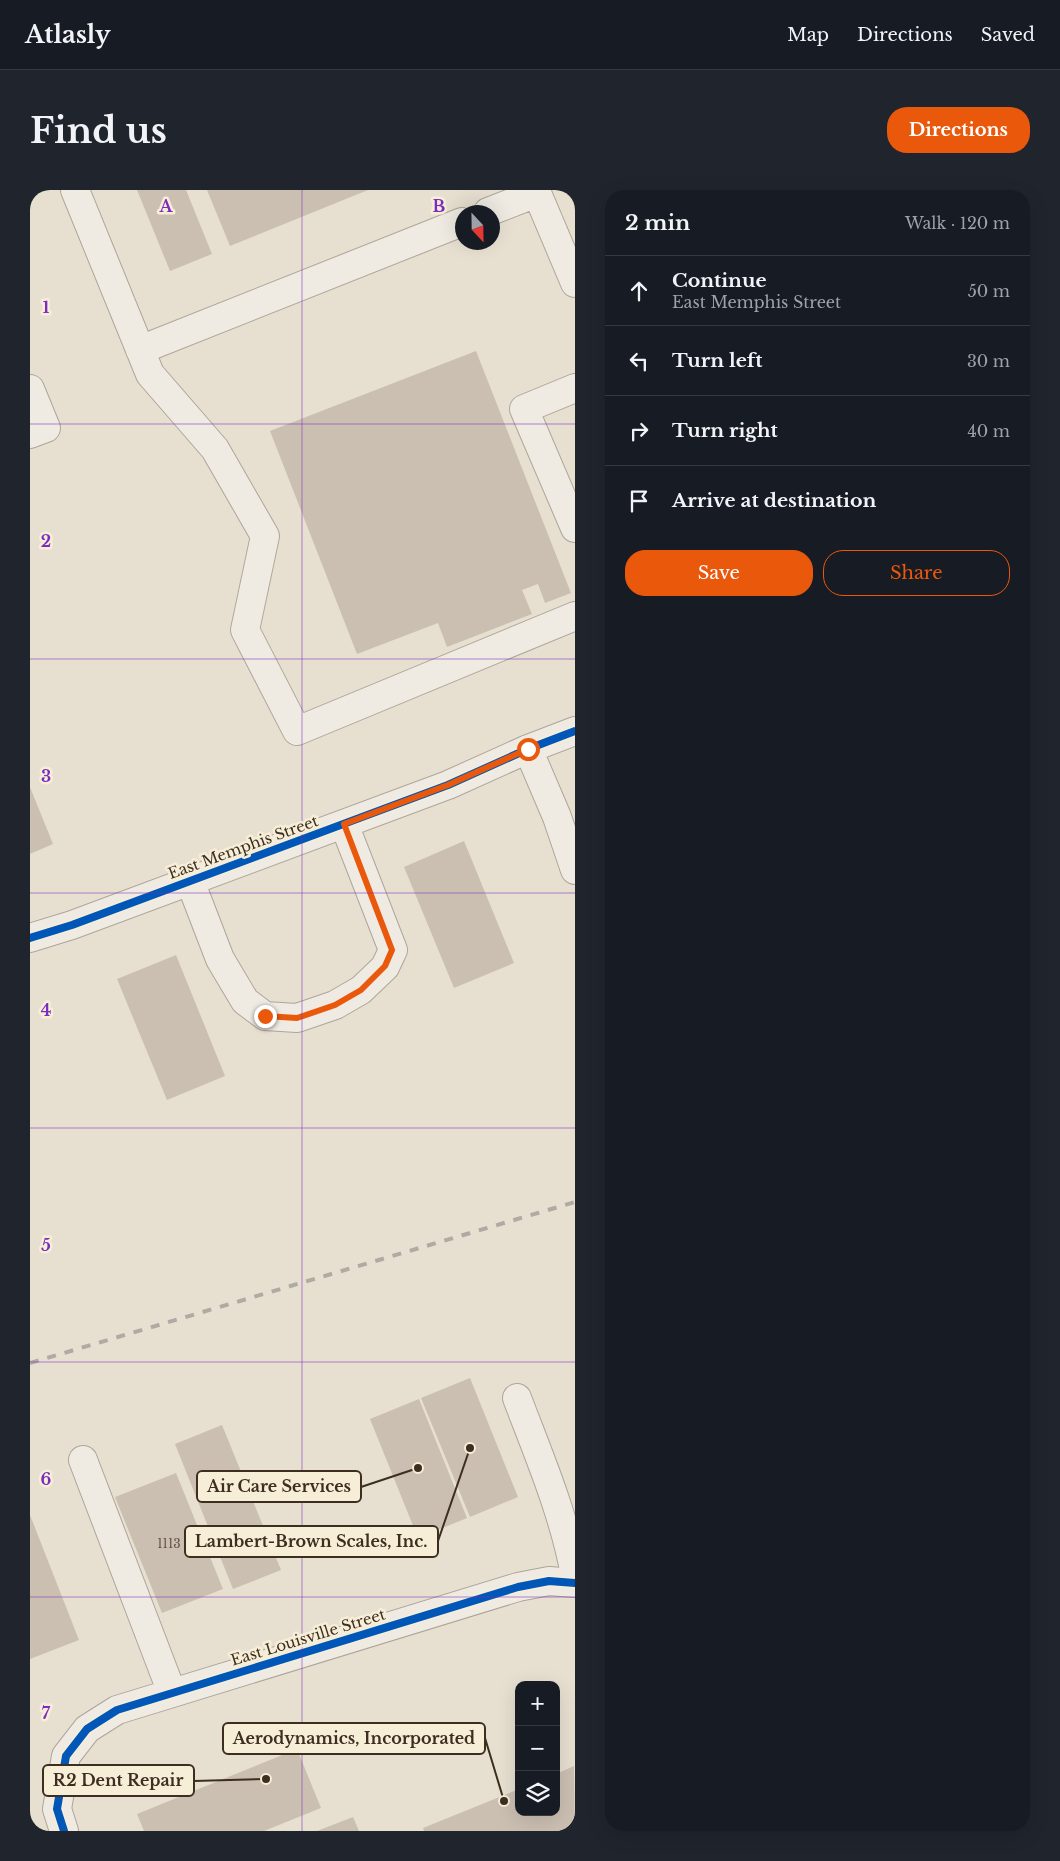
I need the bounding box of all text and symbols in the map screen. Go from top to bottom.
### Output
text: Atlasly [25,20,111,49]
text: Map [787,24,829,46]
text: Directions [857,24,953,46]
text: Saved [981,24,1035,46]
button: Directions [887,107,1030,153]
text: Find us [30,109,167,152]
text: A [159,196,174,216]
text: B [433,196,446,216]
north arrow [455,205,500,250]
text: 2 min [625,210,690,236]
text: Walk · 120 m [905,213,1010,233]
text: Continue [672,269,767,292]
icon: ahead [625,277,653,305]
text: 50 m [968,281,1010,301]
text: East Memphis Street [672,292,841,312]
text: 1 [43,297,50,317]
icon: left [625,347,653,375]
text: Turn left [672,349,763,372]
text: 30 m [967,351,1010,371]
icon: right [625,417,653,445]
text: Turn right [672,419,778,442]
text: 40 m [967,421,1010,441]
icon: arrive [625,487,653,515]
text: Arrive at destination [672,489,876,512]
text: 2 [41,531,51,551]
button: Save [625,550,813,596]
button: Share [823,550,1010,596]
route start [517,738,540,761]
text: 3 [41,766,51,786]
street label: East Memphis Street [165,811,321,883]
text: 4 [41,1000,51,1020]
route end [254,1005,277,1028]
text: 5 [41,1235,51,1255]
text: 6 [41,1469,52,1489]
callout: Air Care Services [197,1471,361,1502]
text: Air Care Services [206,1476,351,1496]
callout: Lambert-Brown Scales, Inc. [185,1526,438,1557]
text: Lambert-Brown Scales, Inc. [195,1531,427,1551]
house number: 1113 [157,1536,181,1551]
street label: East Louisville Street [228,1604,388,1670]
map controls [515,1681,560,1816]
button: + [515,1681,560,1726]
text: 7 [42,1703,51,1723]
callout: Aerodynamics, Incorporated [223,1723,485,1754]
button: − [515,1726,560,1771]
text: Aerodynamics, Incorporated [232,1728,475,1748]
callout: R2 Dent Repair [43,1765,194,1796]
text: R2 Dent Repair [53,1770,183,1790]
button: layers [515,1771,560,1816]

